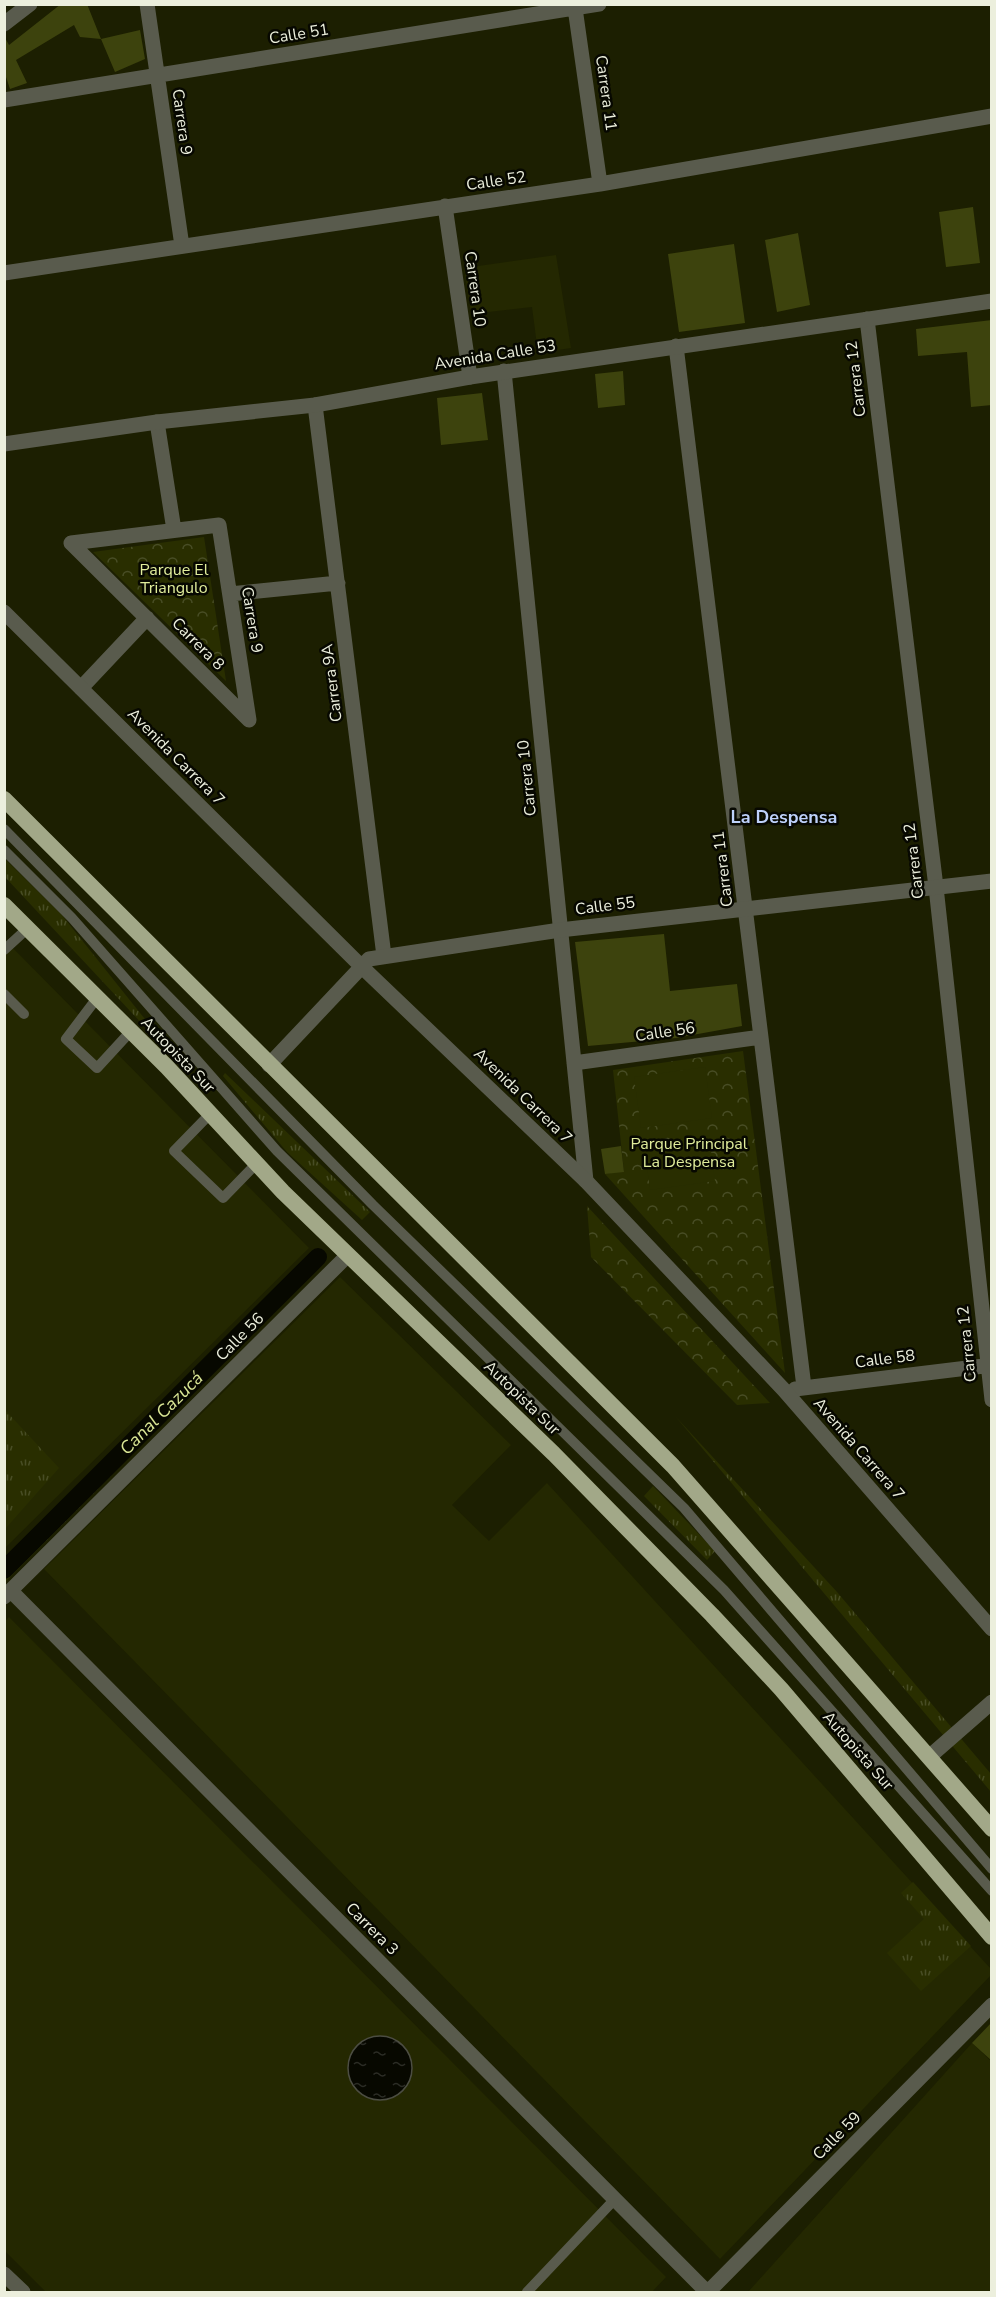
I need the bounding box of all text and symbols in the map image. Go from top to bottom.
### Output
street label: Calle 51 [268,18,330,50]
street label: Carrera 11 [590,54,622,132]
street label: Carrera 9 [166,87,198,157]
street label: Calle 52 [465,166,527,196]
street label: Carrera 10 [459,250,491,328]
street label: Avenida Calle 53 [433,335,557,375]
street label: Carrera 12 [840,340,872,418]
park label: Parque El Triangulo [140,559,209,599]
street label: Carrera 9 [236,585,268,655]
street label: Carrera 8 [167,613,229,675]
street label: Carrera 9A [316,642,348,723]
street label: Avenida Carrera 7 [123,704,229,810]
street label: Carrera 10 [512,739,542,817]
district label: La Despensa [731,805,837,829]
street label: Carrera 12 [898,822,930,900]
street label: Carrera 11 [707,830,739,908]
street label: Calle 55 [574,891,636,921]
street label: Autopista Sur [136,1012,220,1098]
street label: Calle 56 [634,1017,696,1047]
street label: Avenida Carrera 7 [469,1043,577,1149]
park label: Parque Principal La Despensa [631,1133,748,1173]
street label: Carrera 12 [952,1305,982,1383]
street label: Calle 56 [211,1308,269,1366]
street label: Calle 58 [854,1344,916,1374]
street label: Autopista Sur [479,1356,565,1440]
water label: Canal Cazucá [114,1366,209,1460]
street label: Avenida Carrera 7 [808,1393,910,1505]
street label: Autopista Sur [817,1707,899,1796]
street label: Carrera 3 [341,1898,403,1960]
street label: Calle 59 [808,2107,866,2165]

